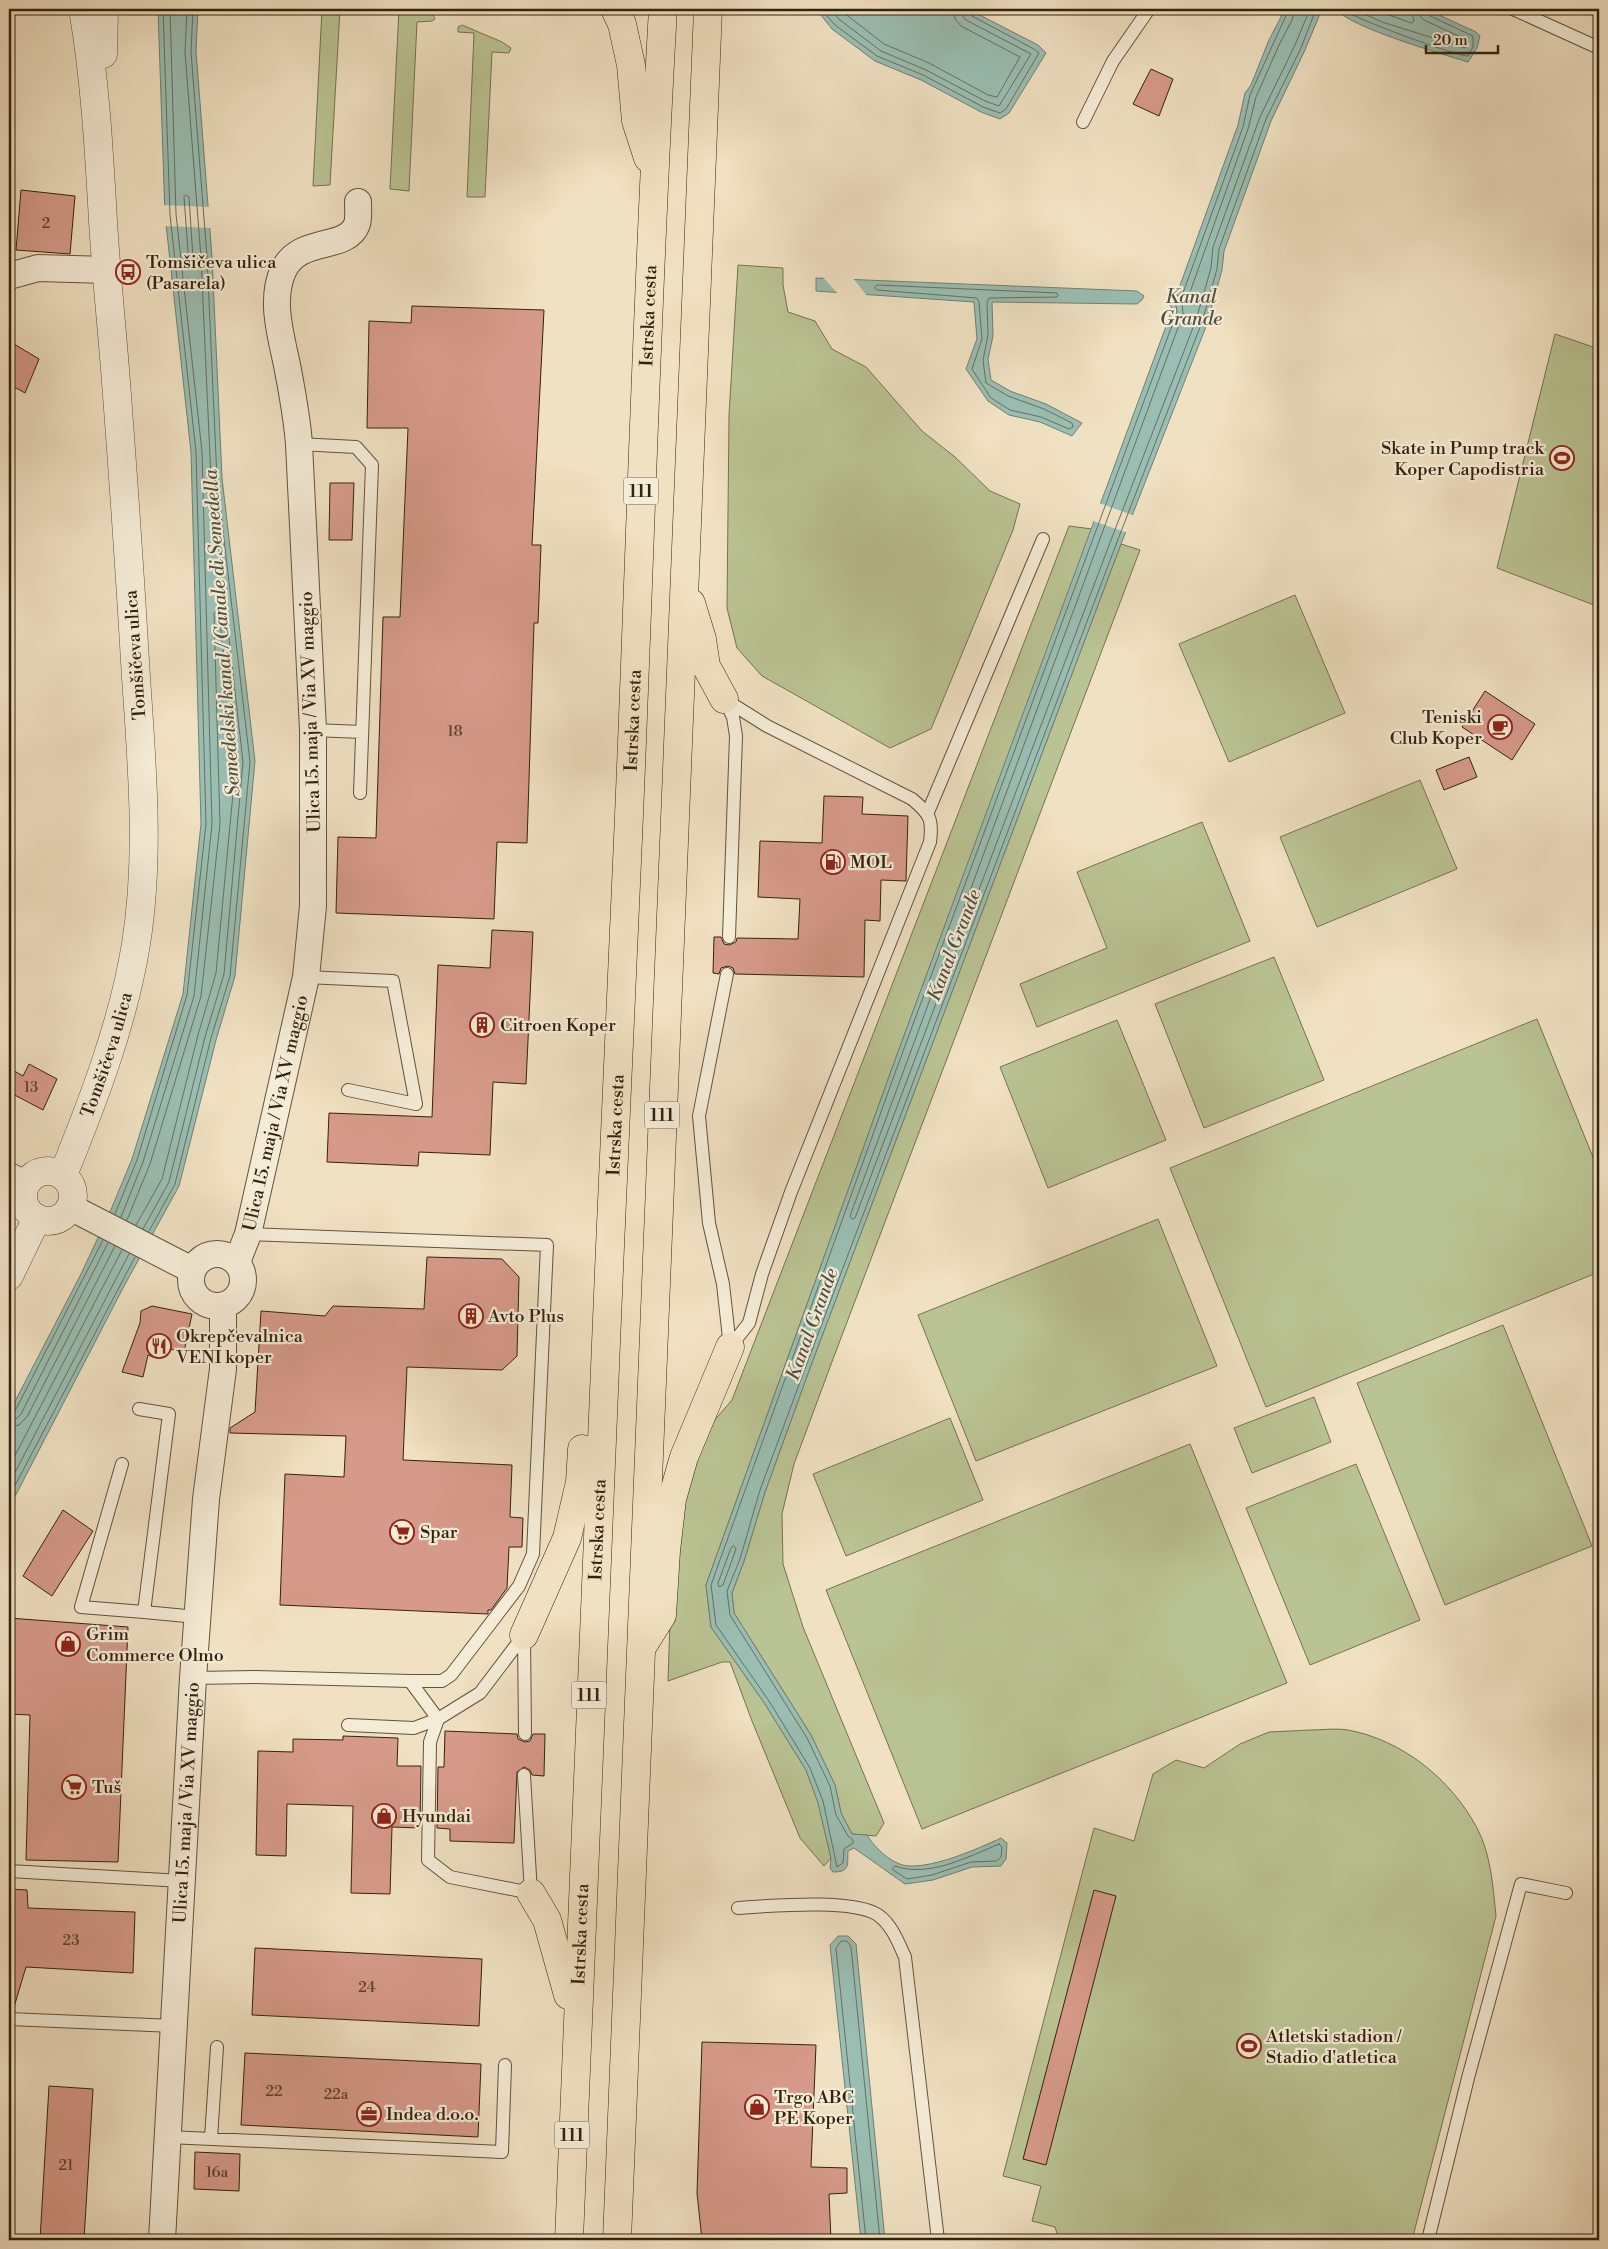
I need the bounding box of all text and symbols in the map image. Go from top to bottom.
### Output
scale bar [1426,22,1498,54]
text: 20 m [1433,31,1468,50]
house number: 2 [42,214,50,233]
place label: Tomšičeva ulica (Pasarela) [146,251,277,295]
bus stop icon: Tomšičeva ulica (Pasarela) [115,259,141,285]
street label: Istrska cesta [635,263,662,367]
water label: Kanal Grande [1160,285,1222,331]
place label: Skate in Pump track Koper Capodistria [1381,437,1546,481]
sports icon: Skate in Pump track Koper Capodistria [1549,445,1575,471]
water label: Semedelski kanal / Canale di Semedella [199,468,245,797]
road number: 111 [624,478,658,504]
street label: Tomšičeva ulica [119,588,152,721]
street label: Ulica 15. maja / Via XV maggio [295,591,326,833]
street label: Istrska cesta [620,668,647,772]
place label: Teniski Club Koper [1390,706,1482,750]
cafe icon: Teniski Club Koper [1487,714,1513,740]
house number: 18 [447,722,463,741]
fuel station icon: MOL [820,849,846,875]
place label: MOL [850,851,892,874]
water label: Kanal Grande [922,886,986,1005]
street label: Tomšičeva ulica [76,989,138,1121]
street label: Ulica 15. maja / Via XV maggio [238,993,314,1234]
building icon: Citroen Koper [469,1012,495,1038]
place label: Citroen Koper [500,1014,616,1037]
street label: Istrska cesta [602,1073,630,1176]
house number: 13 [24,1078,38,1097]
road number: 111 [644,1102,680,1128]
water label: Kanal Grande [780,1265,843,1384]
building icon: Avto Plus [458,1303,484,1329]
place label: Avto Plus [487,1305,564,1328]
place label: Okrepčevalnica VENI koper [175,1325,304,1369]
restaurant icon: Okrepčevalnica VENI koper [146,1333,172,1359]
street label: Istrska cesta [584,1477,612,1581]
supermarket icon: Spar [389,1519,415,1545]
place label: Spar [420,1521,458,1544]
place label: Grim Commerce Olmo [86,1623,224,1667]
shop icon: Grim Commerce Olmo [55,1631,81,1657]
street label: Ulica 15. maja / Via XV maggio [168,1681,205,1924]
road number: 111 [572,1682,606,1708]
supermarket icon: Tuš [61,1774,87,1800]
place label: Tuš [92,1776,121,1799]
shop icon: Hyundai [371,1803,397,1829]
place label: Hyundai [402,1805,471,1828]
street label: Istrska cesta [567,1882,594,1986]
house number: 23 [63,1931,79,1950]
house number: 24 [358,1978,376,1997]
place label: Atletski stadion / Stadio d'atletica [1265,2025,1402,2069]
sports icon: Atletski stadion / Stadio d'atletica [1236,2033,1262,2059]
house number: 22 [265,2082,283,2101]
house number: 22a [324,2085,349,2104]
place label: Trgo ABC PE Koper [774,2086,854,2130]
shop icon: Trgo ABC PE Koper [744,2094,770,2120]
office icon: Indea d.o.o. [356,2101,382,2127]
place label: Indea d.o.o. [386,2103,479,2126]
road number: 111 [554,2122,590,2148]
house number: 21 [58,2156,74,2175]
house number: 16a [206,2163,229,2182]

